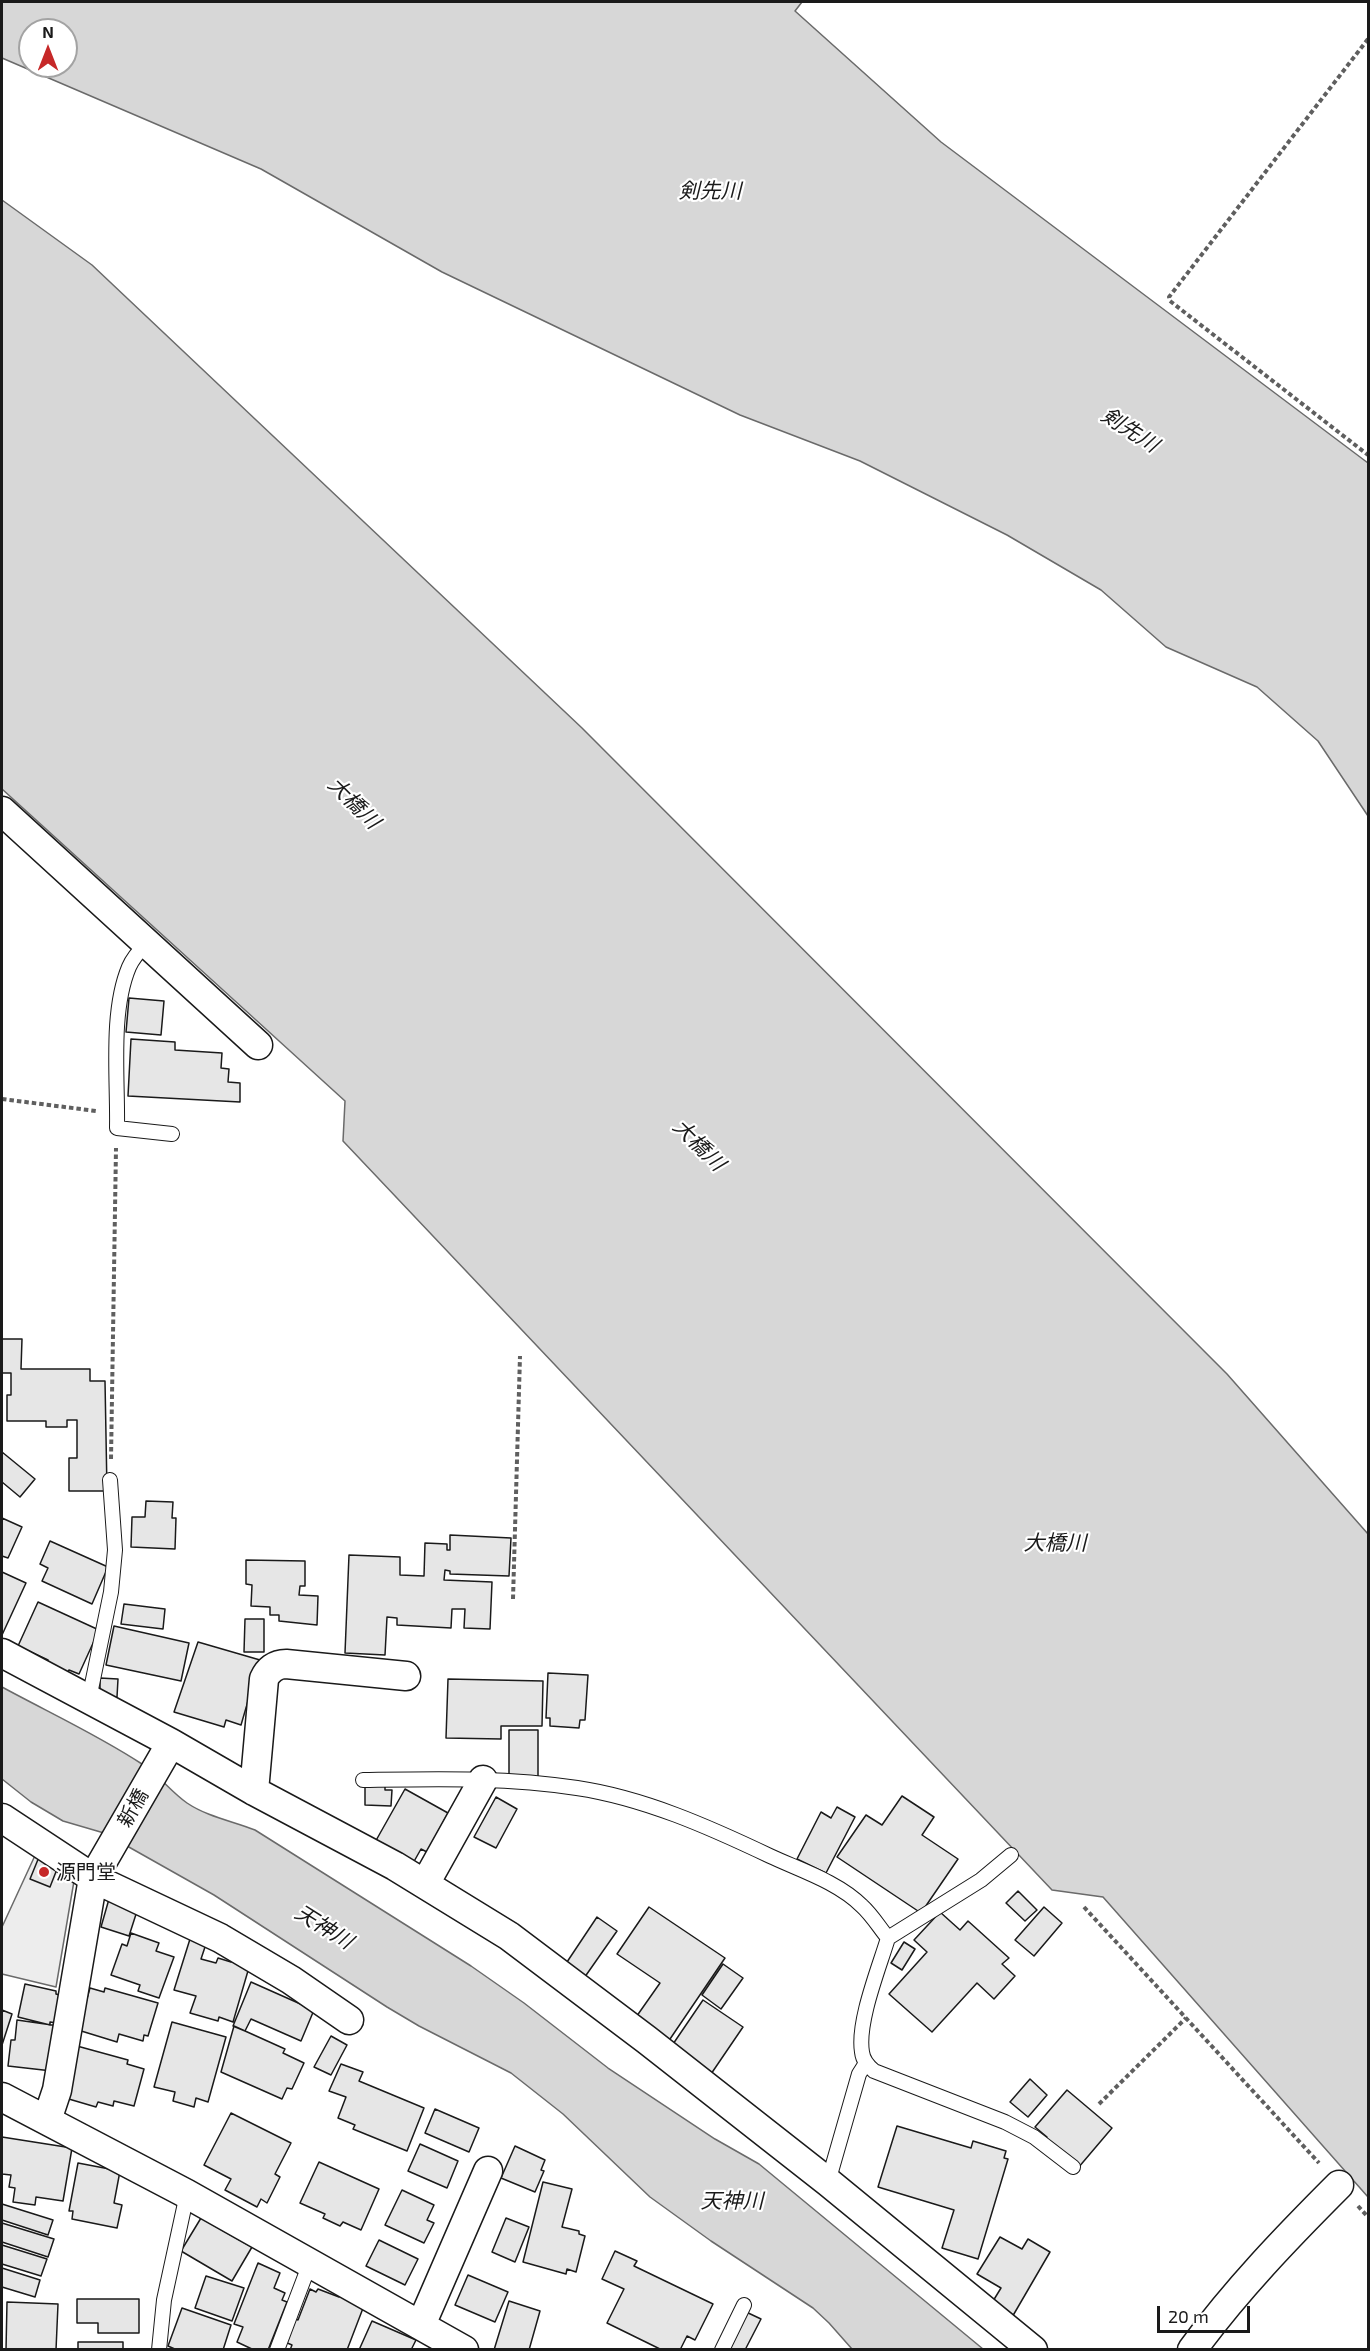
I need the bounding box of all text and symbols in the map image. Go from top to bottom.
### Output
north arrow [18,18,78,78]
text: N [42,22,54,41]
water label: 剣先川 [679,178,741,204]
water label: 剣先川 [1097,402,1163,458]
water label: 大橋川 [323,772,385,834]
water label: 大橋川 [668,1114,730,1176]
water label: 大橋川 [1024,1530,1086,1556]
street label: 新橋 [113,1785,153,1831]
place label: 源門堂 [56,1860,116,1884]
marker: 源門堂 [37,1865,51,1879]
water label: 天神川 [291,1900,357,1954]
water label: 天神川 [701,2188,763,2214]
scale bar [1160,2294,1253,2332]
text: 20 m [1168,2305,1209,2327]

